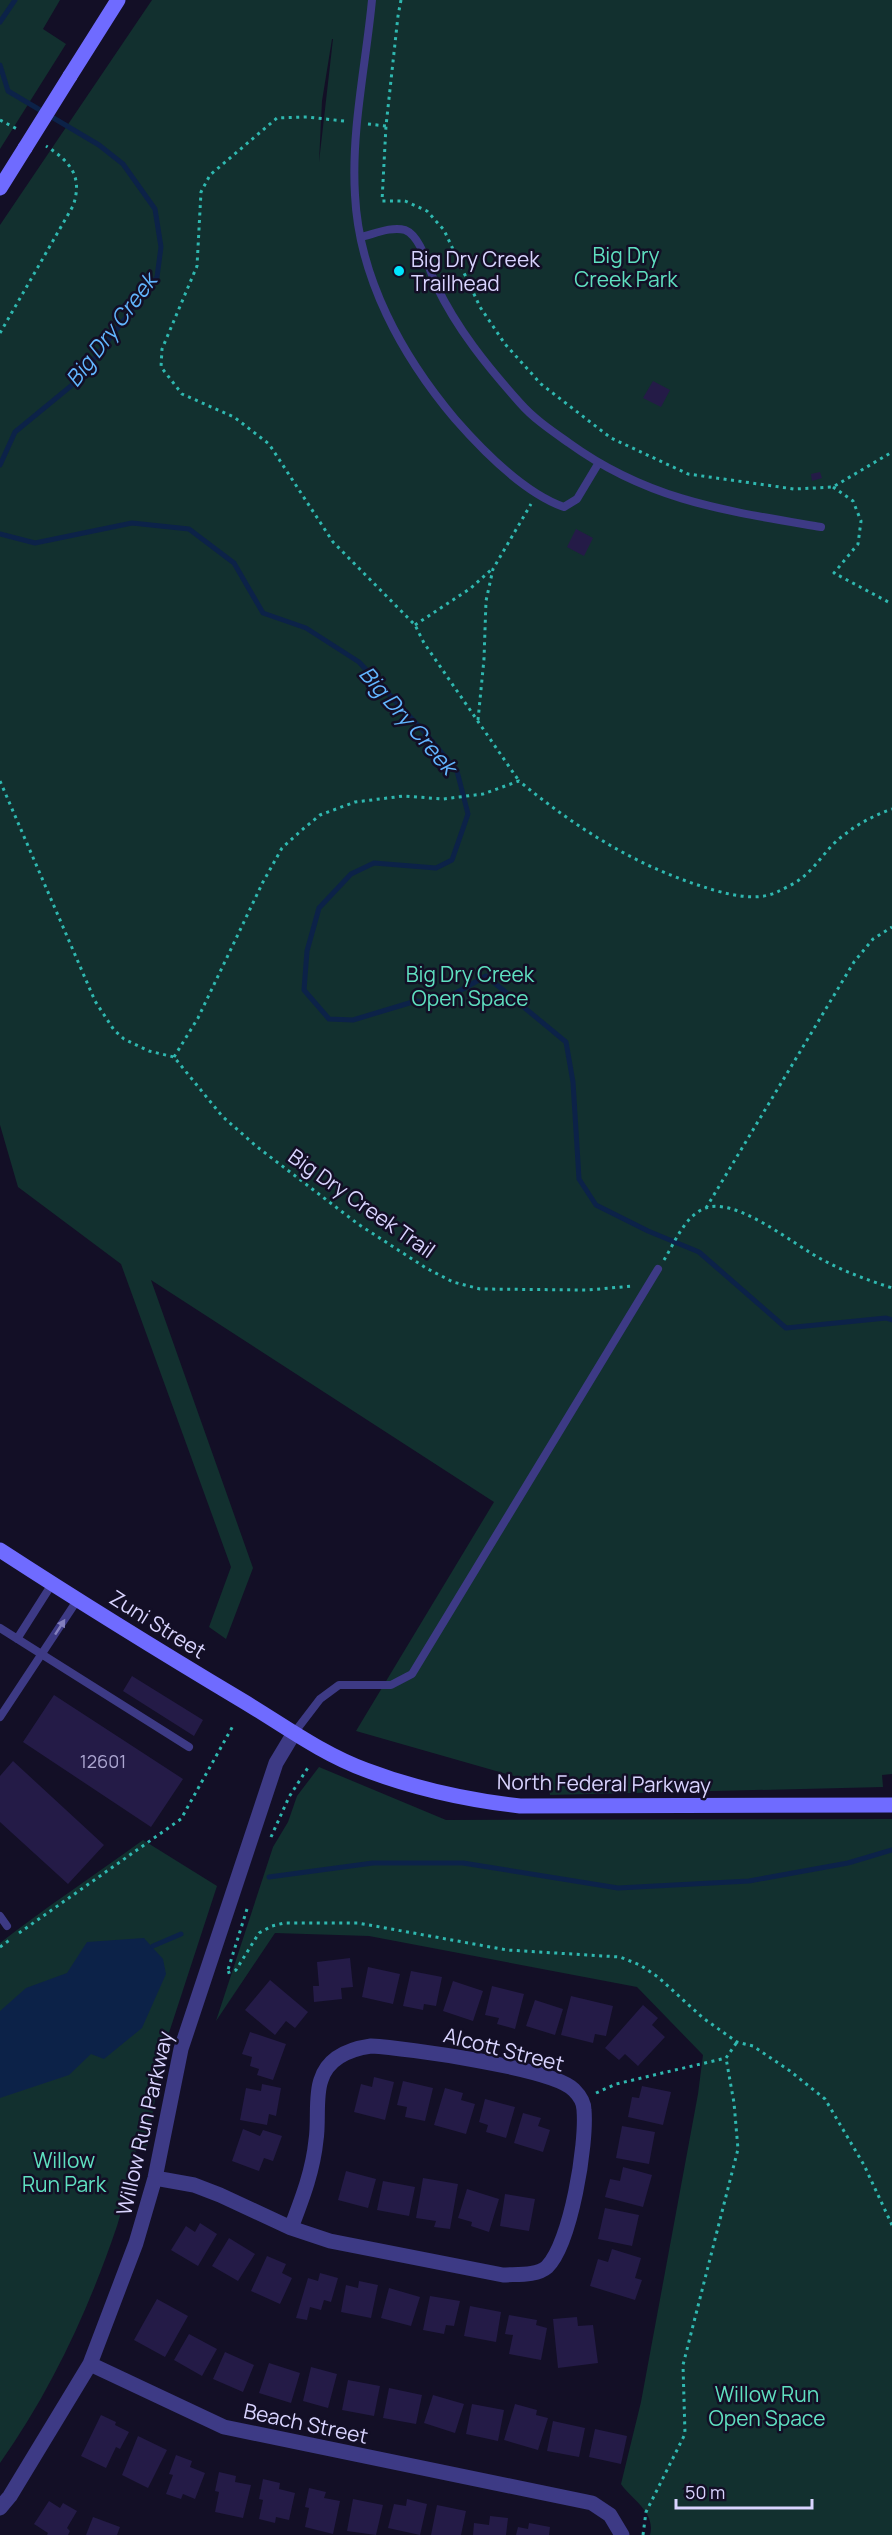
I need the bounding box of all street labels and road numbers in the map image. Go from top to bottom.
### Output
street label: Big Dry Creek Trail [283,1142,441,1264]
street label: Zuni Street [105,1583,211,1665]
street label: North Federal Parkway [497,1767,711,1799]
street label: Alcott Street [441,2020,567,2078]
street label: Willow Run Parkway [109,2028,179,2218]
street label: Beach Street [241,2396,371,2450]

